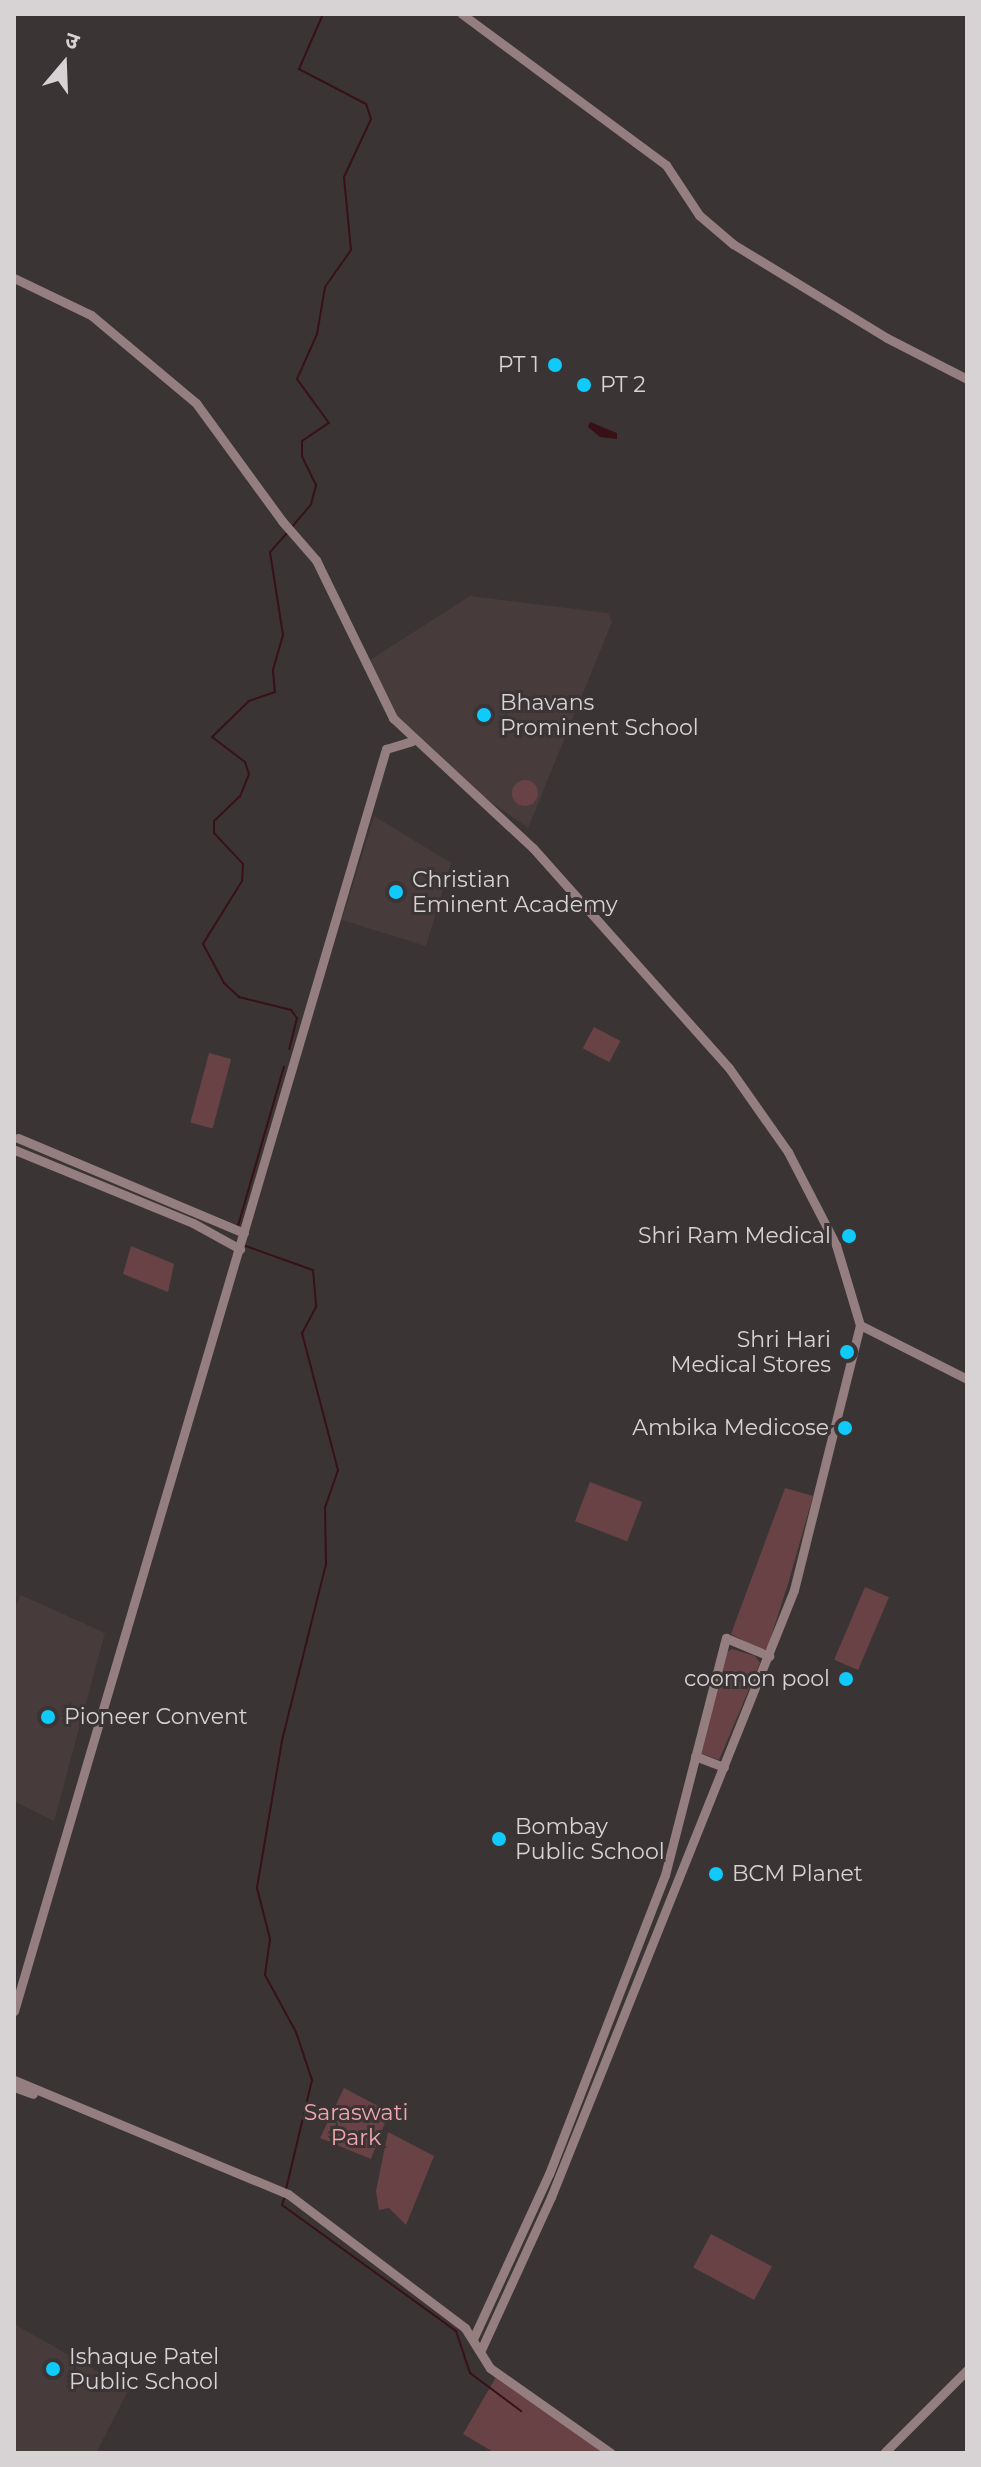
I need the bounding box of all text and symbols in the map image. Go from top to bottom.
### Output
north arrow [24,24,104,104]
text: उ [61,26,82,56]
place label: PT 1 [498,352,539,378]
marker: PT 1 [546,356,564,374]
place label: PT 2 [600,372,646,398]
marker: PT 2 [575,376,593,394]
place label: Bhavans Prominent School [500,689,699,740]
marker: Bhavans Prominent School [475,706,493,724]
place label: Christian Eminent Academy [412,866,618,918]
marker: Christian Eminent Academy [387,883,405,901]
place label: Shri Ram Medical [638,1223,831,1249]
marker: Shri Ram Medical [838,1225,860,1247]
place label: Shri Hari Medical Stores [670,1326,831,1378]
marker: Shri Hari Medical Stores [838,1343,856,1361]
place label: Ambika Medicose [632,1415,829,1441]
marker: Ambika Medicose [836,1419,854,1437]
place label: coomon pool [684,1666,830,1692]
marker: coomon pool [837,1670,855,1688]
place label: Pioneer Convent [64,1704,248,1730]
marker: Pioneer Convent [39,1708,57,1726]
place label: Bombay Public School [515,1813,665,1864]
marker: Bombay Public School [490,1830,508,1848]
place label: BCM Planet [732,1861,863,1887]
marker: BCM Planet [707,1865,725,1883]
park label: Saraswati Park [304,2099,408,2150]
place label: Ishaque Patel Public School [69,2343,219,2394]
marker: Ishaque Patel Public School [44,2360,62,2378]

